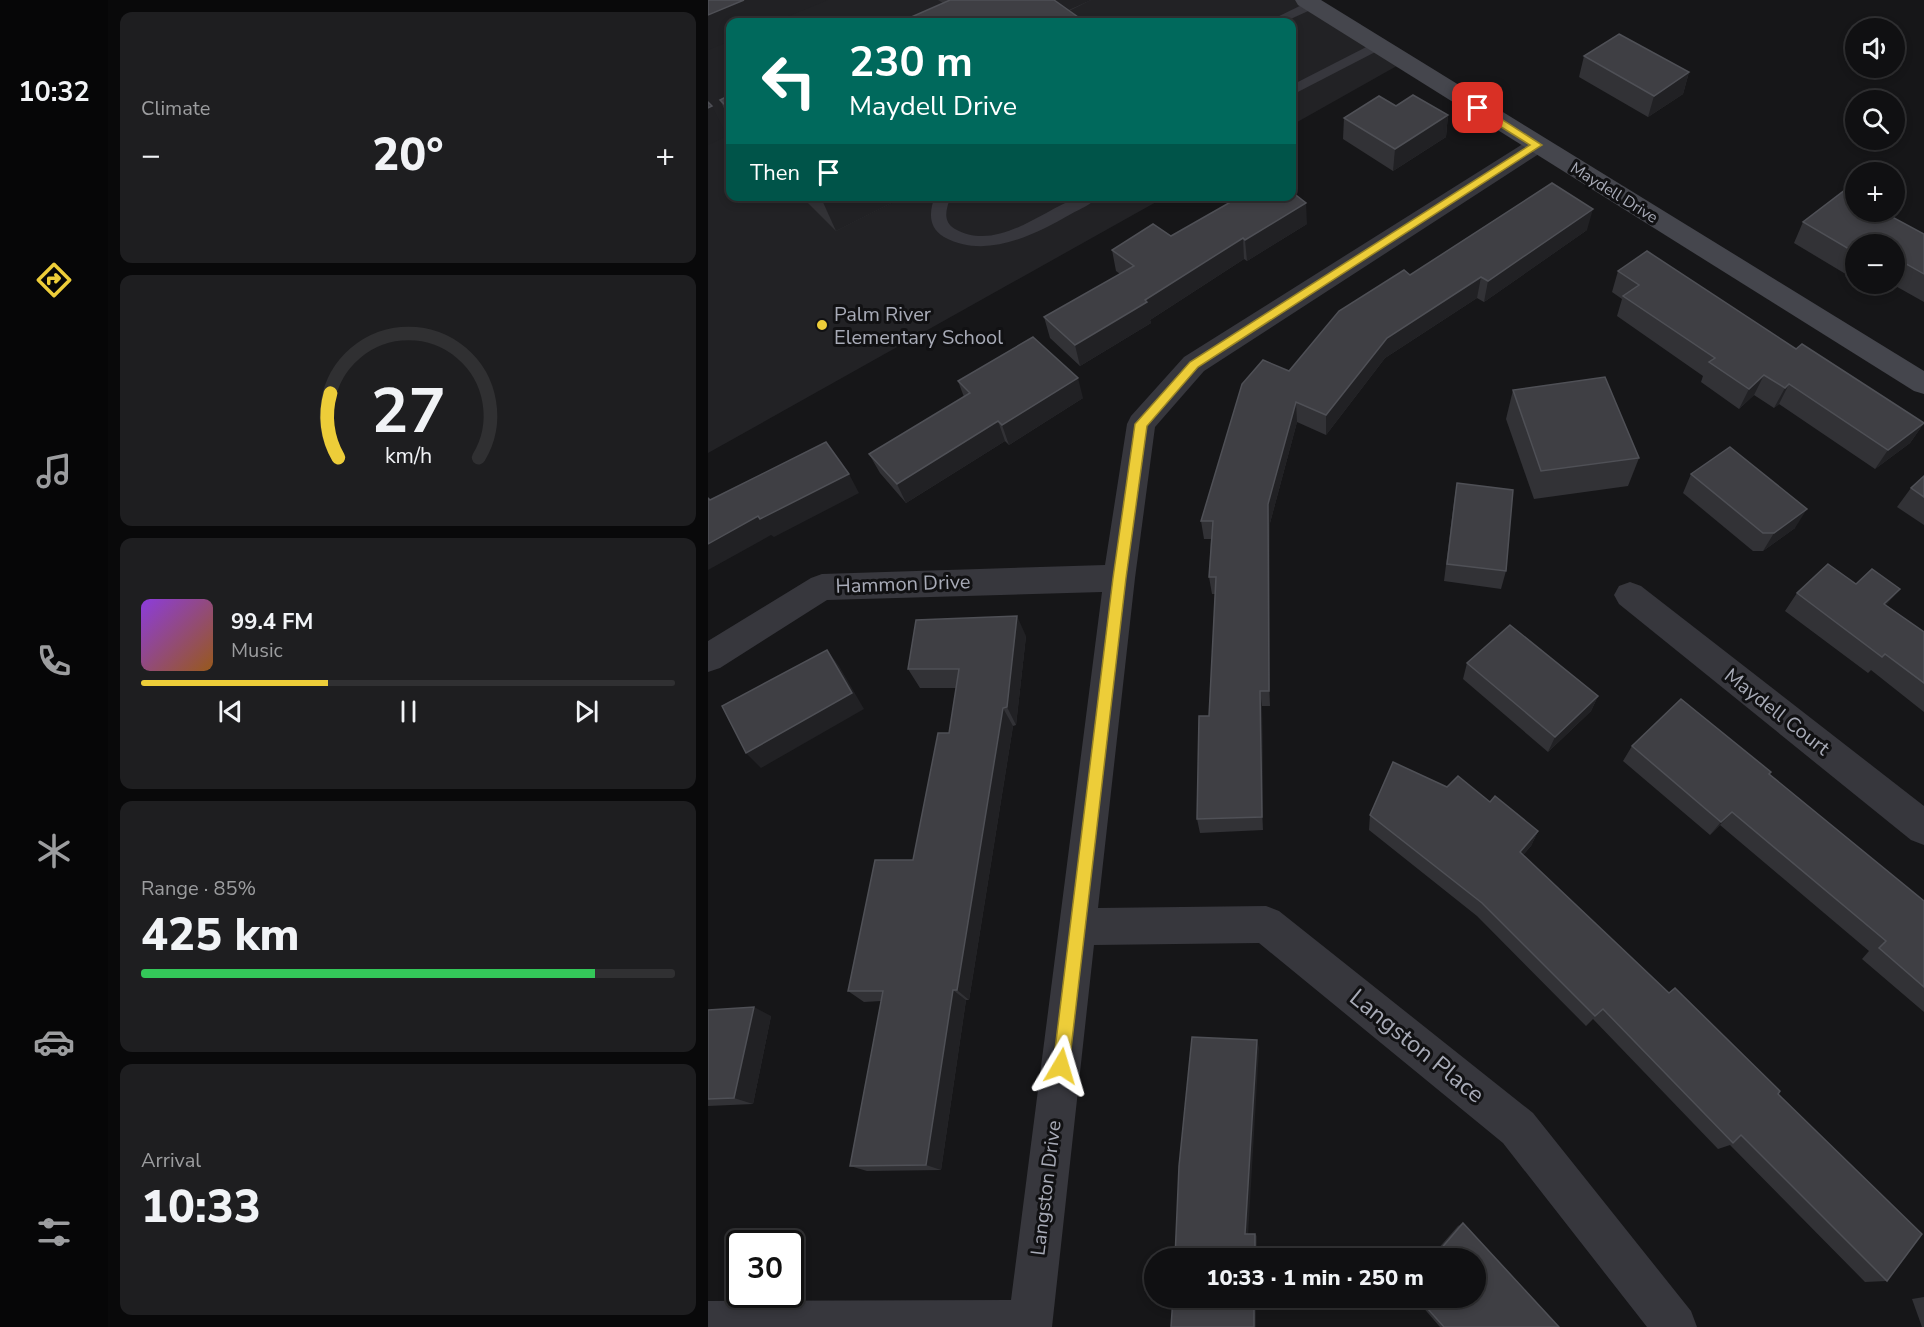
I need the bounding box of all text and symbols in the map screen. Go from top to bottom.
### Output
map controls [1845,18,1905,294]
button: sound [1845,18,1905,78]
text: 230 m [849,34,973,91]
icon: left [750,42,828,120]
text: 10:32 [18,74,90,111]
pin [1452,82,1503,133]
text: Maydell Drive [849,88,1017,125]
button: search [1845,90,1905,150]
icon: arrive [1461,91,1494,124]
text: Climate [141,95,210,122]
text: 20° [372,125,444,186]
text: − [141,133,161,178]
text: + [655,133,675,178]
icon: arrive [812,156,845,189]
street label: Maydell Drive [1566,157,1662,229]
text: Then [750,158,800,188]
button: + [1845,162,1905,222]
button: − [1845,234,1905,294]
icon: directions [33,259,75,301]
place label: Palm River Elementary School [834,301,1003,351]
marker: Palm River Elementary School [815,318,829,332]
text: 27 [371,369,445,454]
text: km/h [384,441,432,471]
icon: music [33,450,75,492]
street label: Hammon Drive [835,568,971,600]
text: 99.4 FM [231,607,313,637]
text: Music [231,637,283,664]
icon: phone [33,640,75,682]
street label: Maydell Court [1719,662,1836,762]
icon: previous [214,695,247,728]
icon: pause [392,695,425,728]
icon: next [570,695,603,728]
icon: climate [33,830,75,872]
text: Range · 85% [141,875,256,902]
text: 425 km [141,905,300,966]
street label: Langston Place [1343,982,1491,1110]
icon: car [33,1021,75,1063]
position arrow [1029,1034,1093,1098]
street label: Langston Drive [1024,1119,1068,1257]
text: Arrival [141,1147,201,1174]
text: 10:33 [141,1177,261,1238]
icon: filters [33,1211,75,1253]
speed limit sign: 30 [726,1230,804,1308]
text: 10:33 · 1 min · 250 m [1206,1263,1424,1293]

